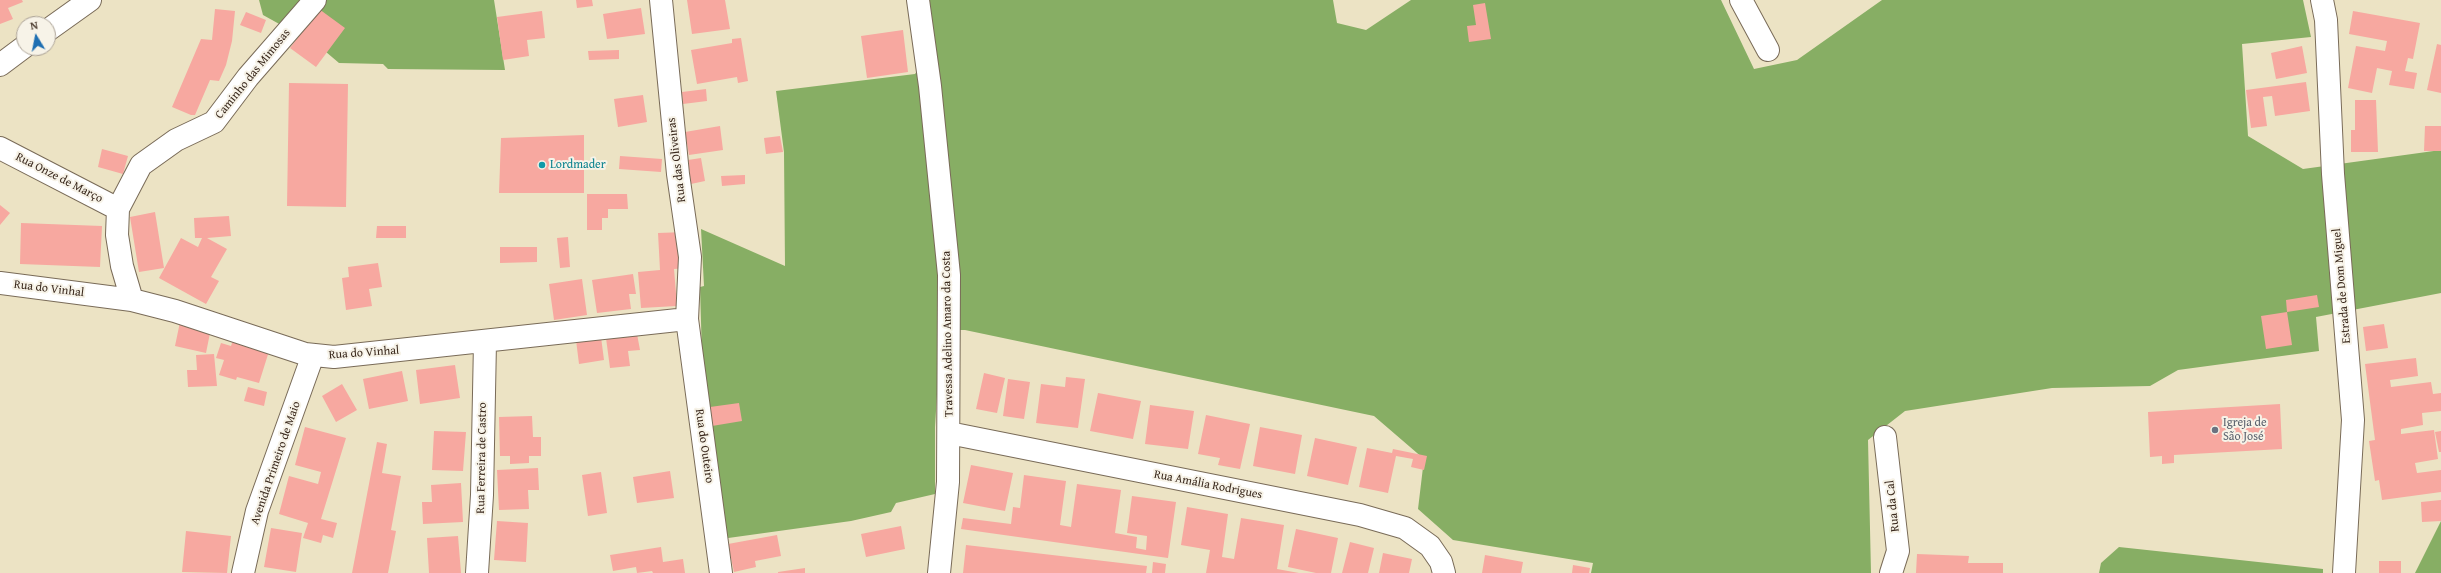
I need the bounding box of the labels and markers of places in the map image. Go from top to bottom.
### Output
place label: Lordmader [550,158,606,172]
marker: Lordmader [537,160,547,170]
place label: Igreja de São José [2223,416,2267,444]
marker: Igreja de São José [2210,425,2220,435]

